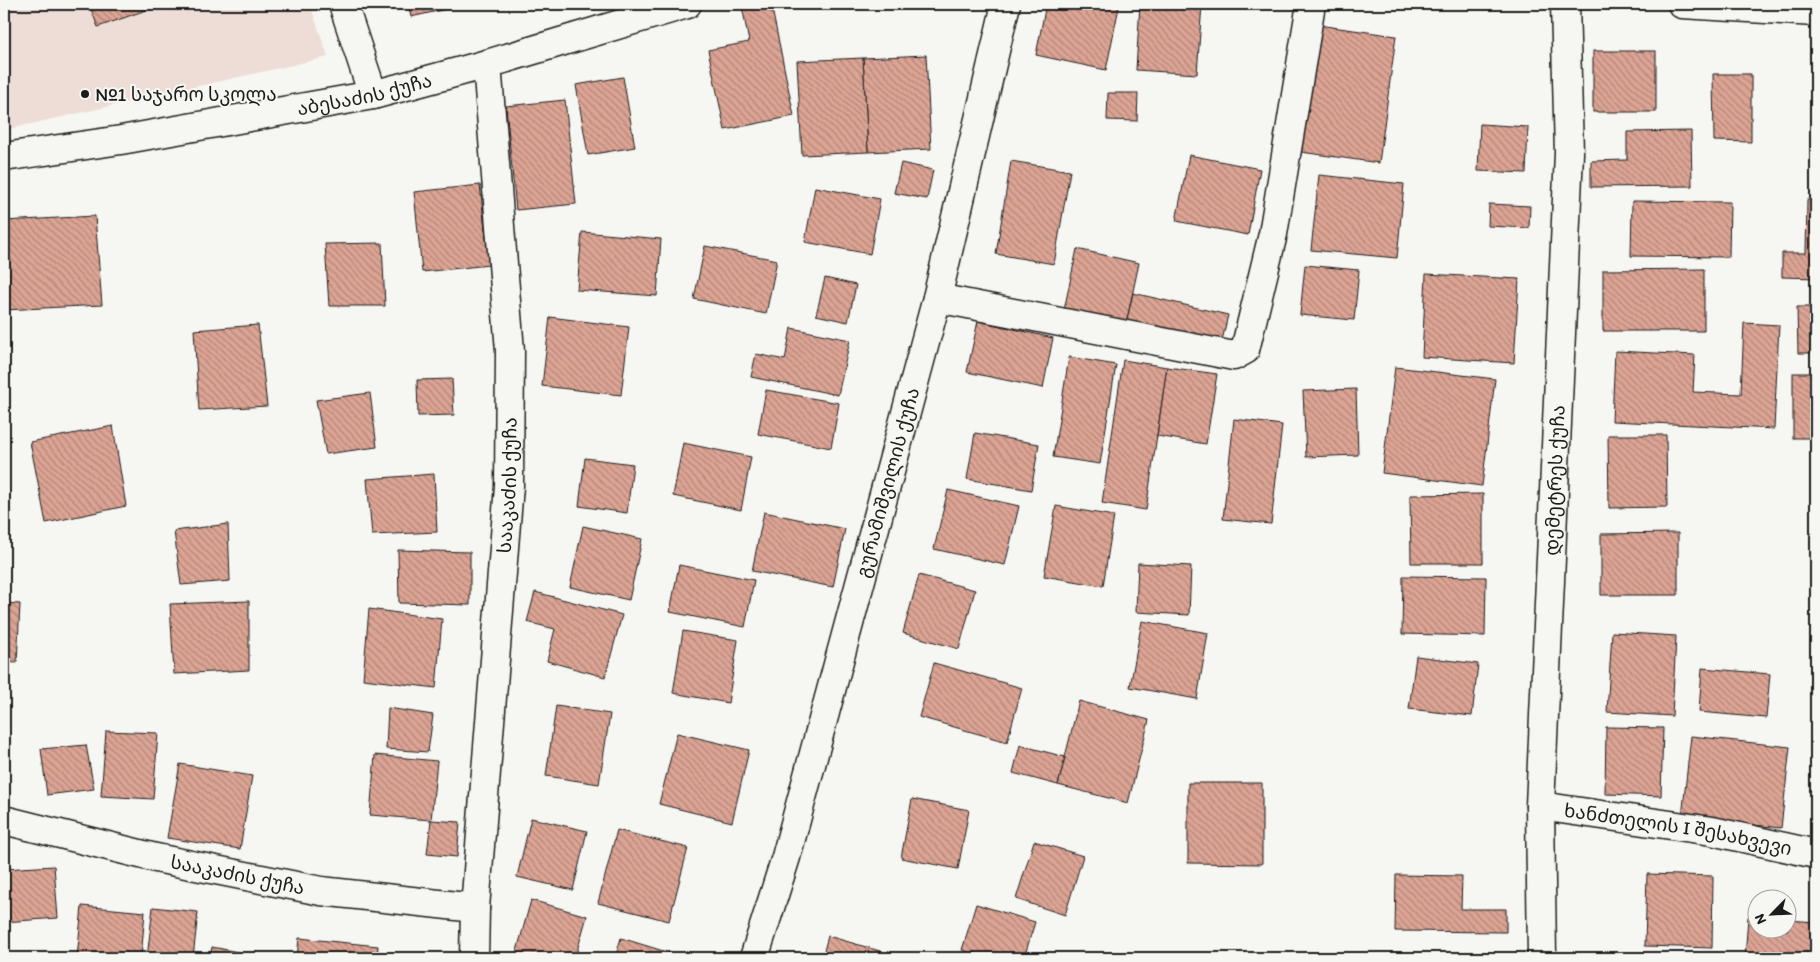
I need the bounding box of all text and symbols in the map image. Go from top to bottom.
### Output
street label: აბესაძის ქუჩა [295,68,434,120]
place label: №1 საჯარო სკოლა [95,83,277,107]
marker: №1 საჯარო სკოლა [79,88,91,100]
street label: გურამიშვილის ქუჩა [851,385,924,580]
street label: დემეტრეს ქუჩა [1540,404,1569,556]
street label: სააკაძის ქუჩა [492,417,521,554]
street label: ხანძთელის I შესახვევი [1563,798,1794,860]
street label: სააკაძის ქუჩა [169,850,307,899]
north arrow [1748,890,1798,940]
text: N [1751,911,1770,927]

